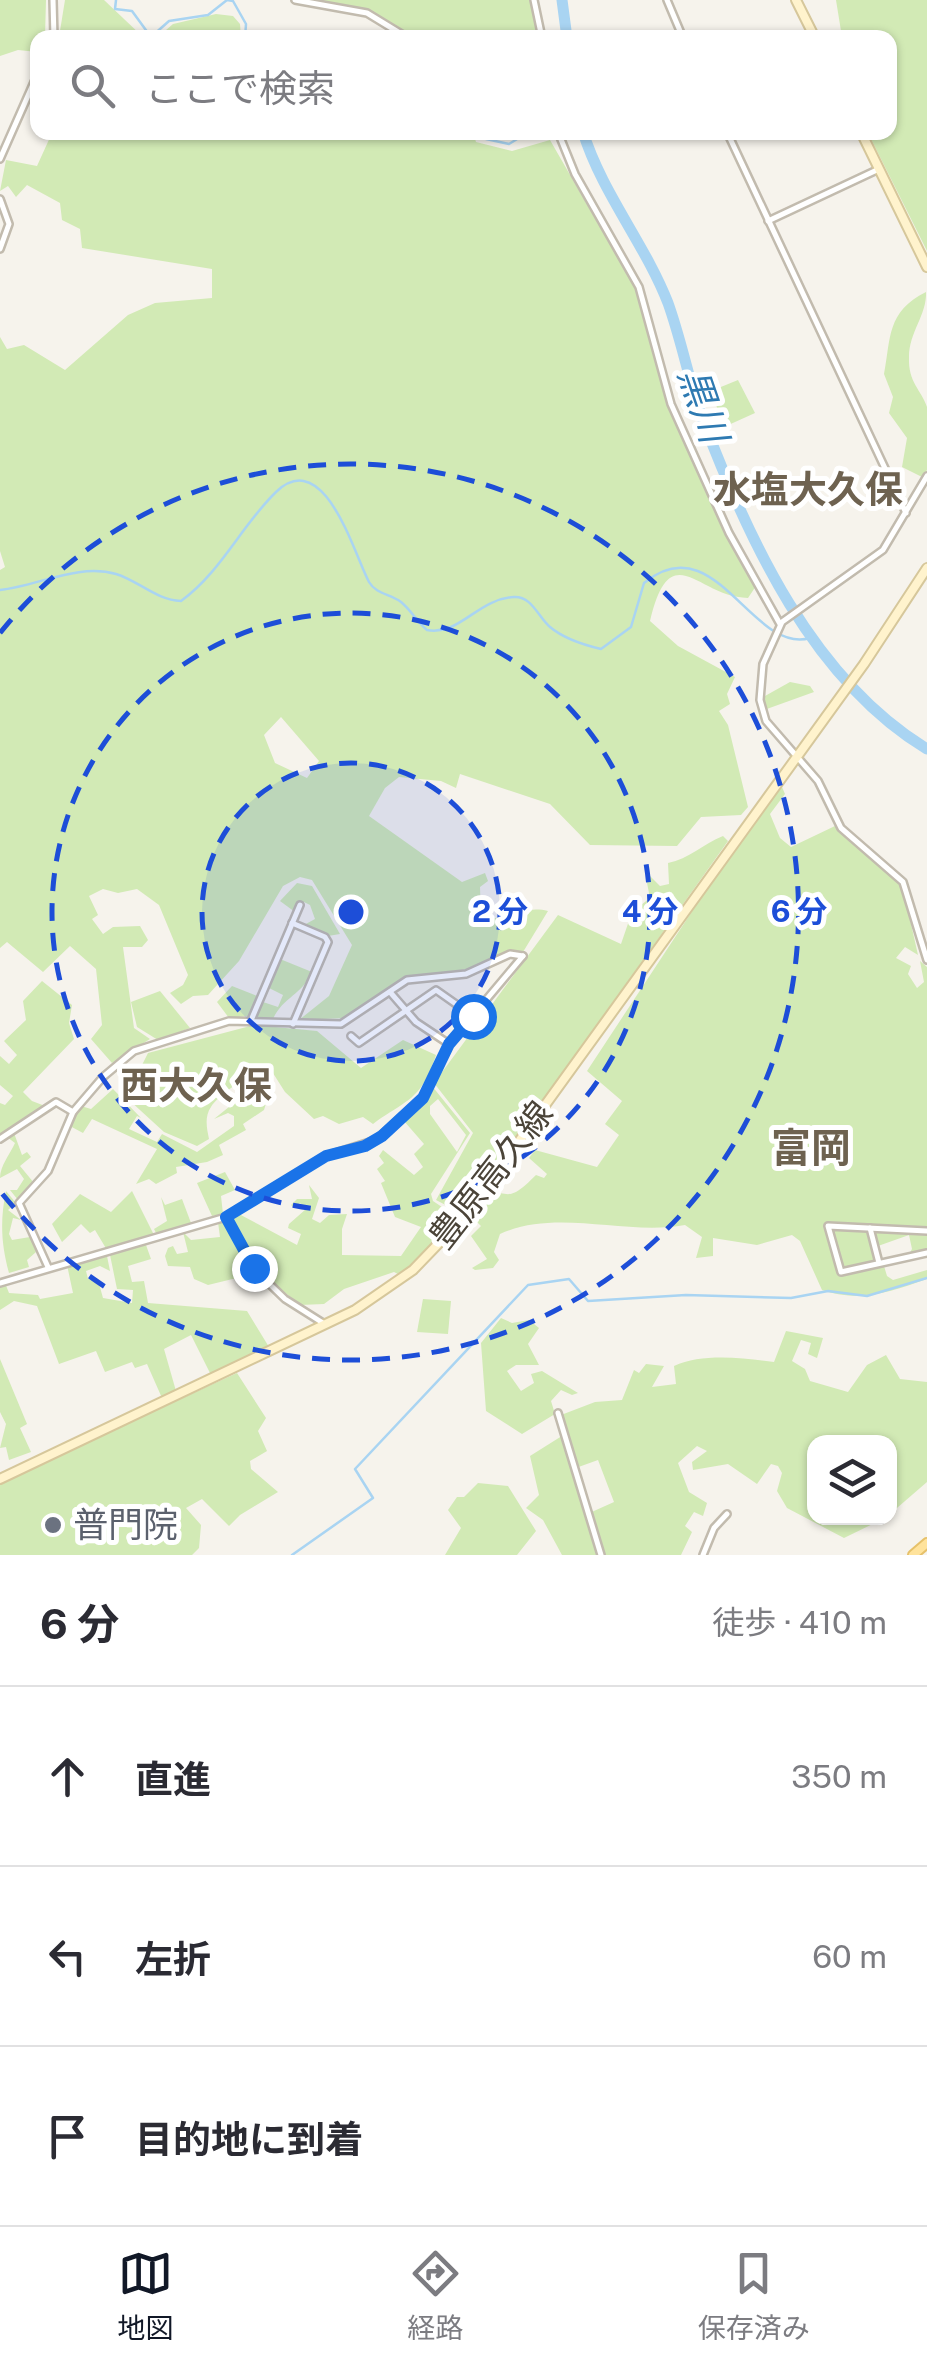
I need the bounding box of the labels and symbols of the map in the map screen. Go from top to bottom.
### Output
water label: 黒川 [670,362,738,452]
district label: 水塩大久保 [713,467,903,512]
text: 2 分 [472,893,528,929]
text: 4 分 [622,893,678,929]
text: 6 分 [771,893,827,929]
centre of rings [333,894,369,930]
route start [451,994,497,1040]
district label: 西大久保 [120,1063,272,1108]
street label: 豊原高久線 [421,1093,561,1256]
district label: 富岡 [771,1124,851,1171]
route end [232,1246,278,1292]
place label: 普門院 [73,1504,178,1545]
marker: 普門院 [42,1514,64,1536]

